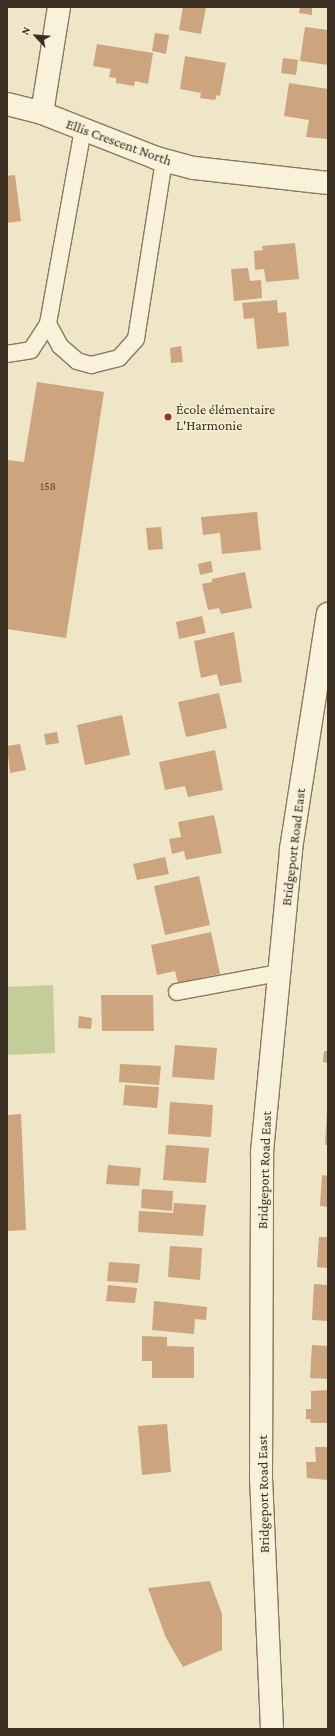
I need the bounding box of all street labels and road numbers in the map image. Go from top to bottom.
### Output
street label: Ellis Crescent North [64,115,174,169]
street label: Bridgeport Road East [277,787,309,907]
street label: Bridgeport Road East [254,1111,274,1229]
street label: Bridgeport Road East [254,1435,272,1553]

